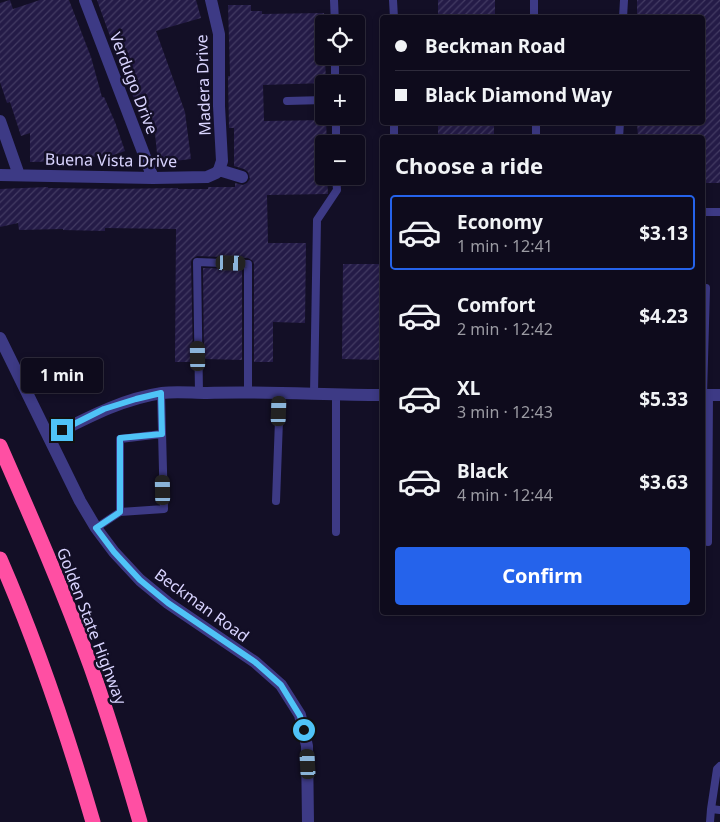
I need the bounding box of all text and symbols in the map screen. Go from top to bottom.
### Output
map controls [315,15,365,185]
button: locate [315,15,365,65]
street label: Verdugo Drive [104,29,164,137]
text: Beckman Road [425,33,566,59]
street label: Madera Drive [190,34,216,136]
button: + [315,75,365,125]
text: Black Diamond Way [425,82,612,108]
button: − [315,135,365,185]
street label: Buena Vista Drive [45,148,177,172]
text: Choose a ride [395,150,543,180]
text: Economy [457,209,543,235]
icon: car [397,210,442,255]
text: $3.13 [639,220,688,246]
text: 1 min · 12:41 [457,235,553,257]
car [215,255,246,271]
text: Comfort [457,292,536,318]
icon: car [397,293,442,338]
text: $4.23 [639,303,688,329]
text: 2 min · 12:42 [457,318,553,340]
car [190,341,205,371]
callout: 1 min [21,358,103,392]
text: 1 min [40,364,84,386]
text: XL [457,375,480,401]
icon: car [397,376,442,421]
text: $5.33 [639,386,688,412]
car [270,396,287,426]
text: 3 min · 12:43 [457,401,553,423]
route end [51,419,73,441]
text: Black [457,458,508,484]
icon: car [397,459,442,504]
text: $3.63 [639,469,688,495]
car [155,475,170,505]
text: 4 min · 12:44 [457,484,553,506]
street label: Golden State Highway [52,544,132,708]
button: Confirm [395,547,690,605]
street label: Beckman Road [150,563,254,647]
route start [293,719,315,741]
car [299,749,316,779]

